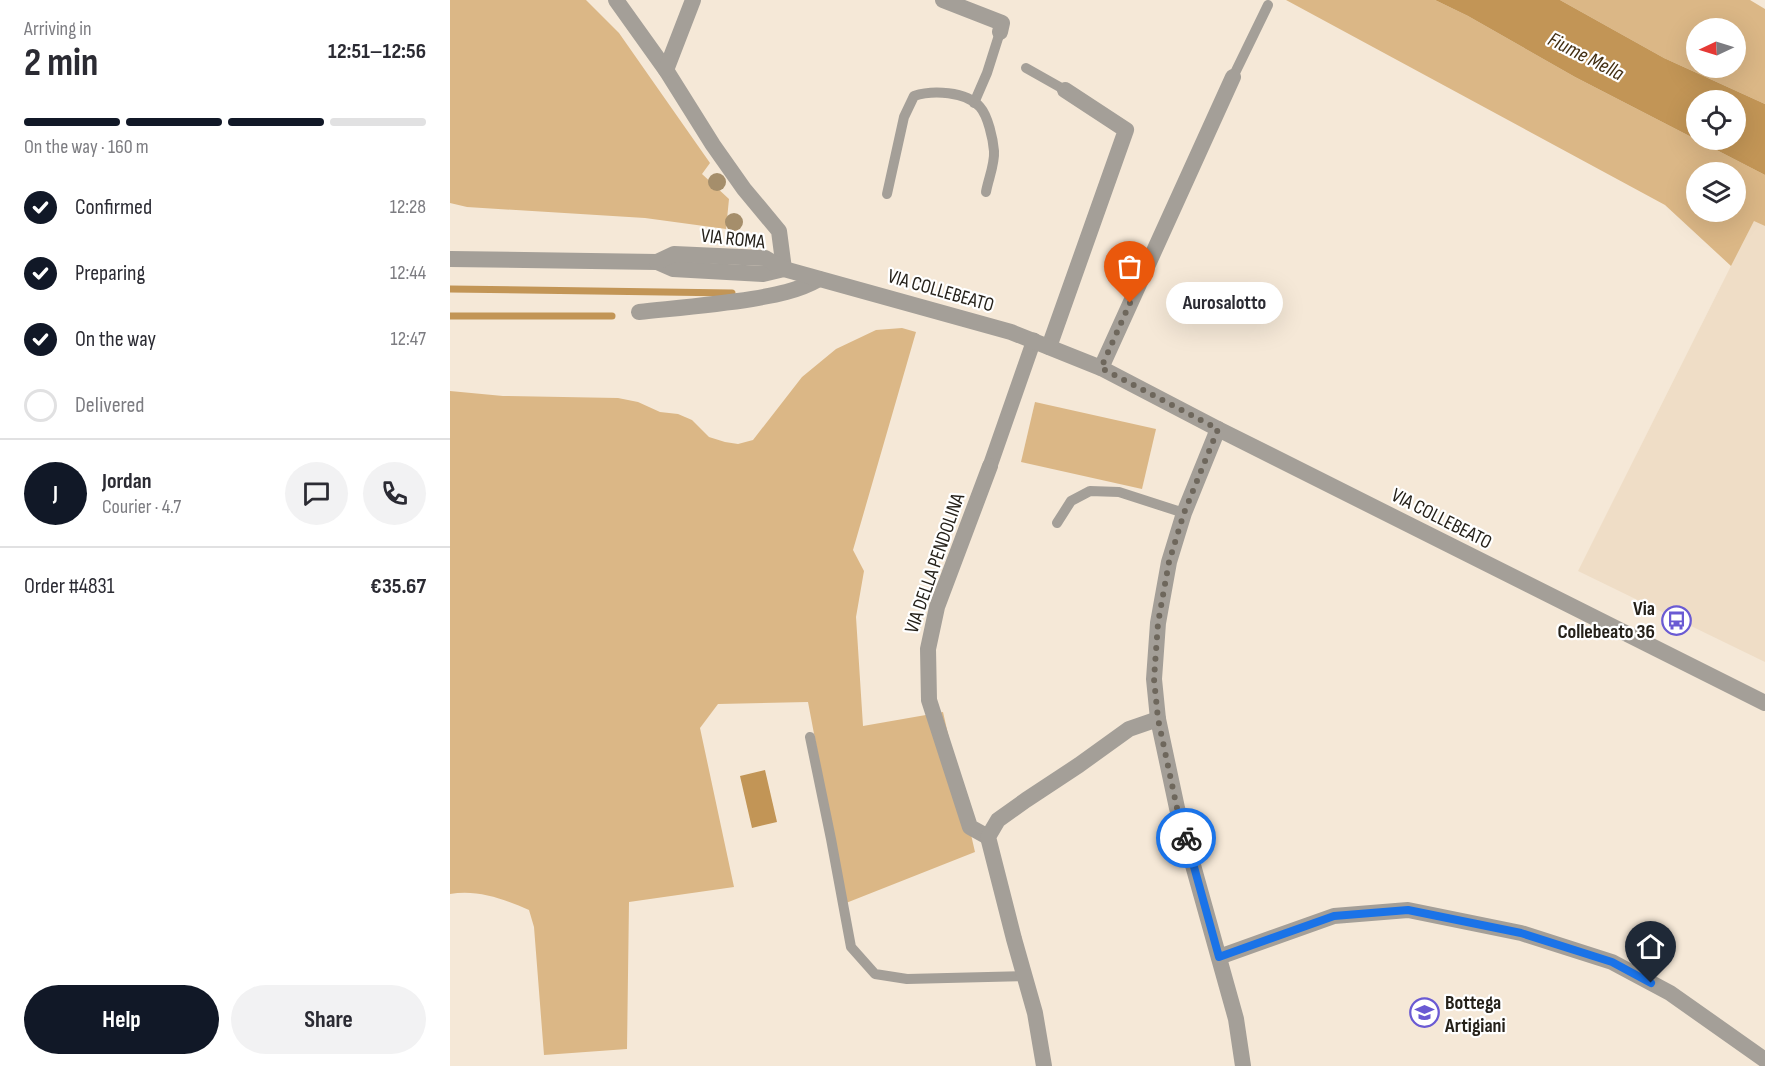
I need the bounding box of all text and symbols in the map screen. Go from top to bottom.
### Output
text: Arriving in [24,17,92,41]
north arrow [1686,18,1746,78]
map controls [1686,18,1746,222]
water label: Fiume Mella [1544,27,1628,86]
text: 12:51–12:56 [328,38,426,65]
text: 2 min [24,40,98,87]
button: locate [1686,90,1746,150]
text: On the way · 160 m [24,135,149,159]
button: layers [1686,162,1746,222]
icon: check [24,191,57,224]
text: Confirmed [75,194,152,221]
text: 12:28 [390,195,426,219]
street label: VIA ROMA [700,224,766,254]
pin [1104,241,1155,303]
icon: bag [1113,250,1146,283]
icon: check [24,257,57,290]
text: Preparing [75,260,145,287]
text: 12:44 [390,261,426,285]
street label: VIA COLLEBEATO [885,264,997,318]
callout: Aurosalotto [1166,282,1283,324]
text: Aurosalotto [1183,291,1266,315]
icon: check [24,323,57,356]
text: On the way [75,326,156,353]
text: 12:47 [391,327,426,351]
text: Delivered [75,392,144,419]
button: chat [285,462,348,525]
button: phone [363,462,426,525]
text: Jordan [102,468,151,495]
text: J [53,480,58,507]
street label: VIA COLLEBEATO [1387,483,1496,554]
street label: VIA DELLA PENDOLINA [900,490,970,636]
text: Courier · 4.7 [102,495,181,519]
text: Order #4831 [24,573,114,600]
text: €35.67 [370,573,426,600]
place label: Via Collebeato 36 [1557,597,1655,644]
bus stop icon: Via Collebeato 36 [1660,604,1692,636]
courier [1156,808,1216,868]
icon: bike [1170,822,1203,855]
pin [1625,921,1676,983]
icon: home [1634,930,1667,963]
button: Help [24,985,219,1054]
button: Share [231,985,426,1054]
place label: Bottega Artigiani [1444,991,1506,1038]
school or university icon: Bottega Artigiani [1408,997,1440,1029]

